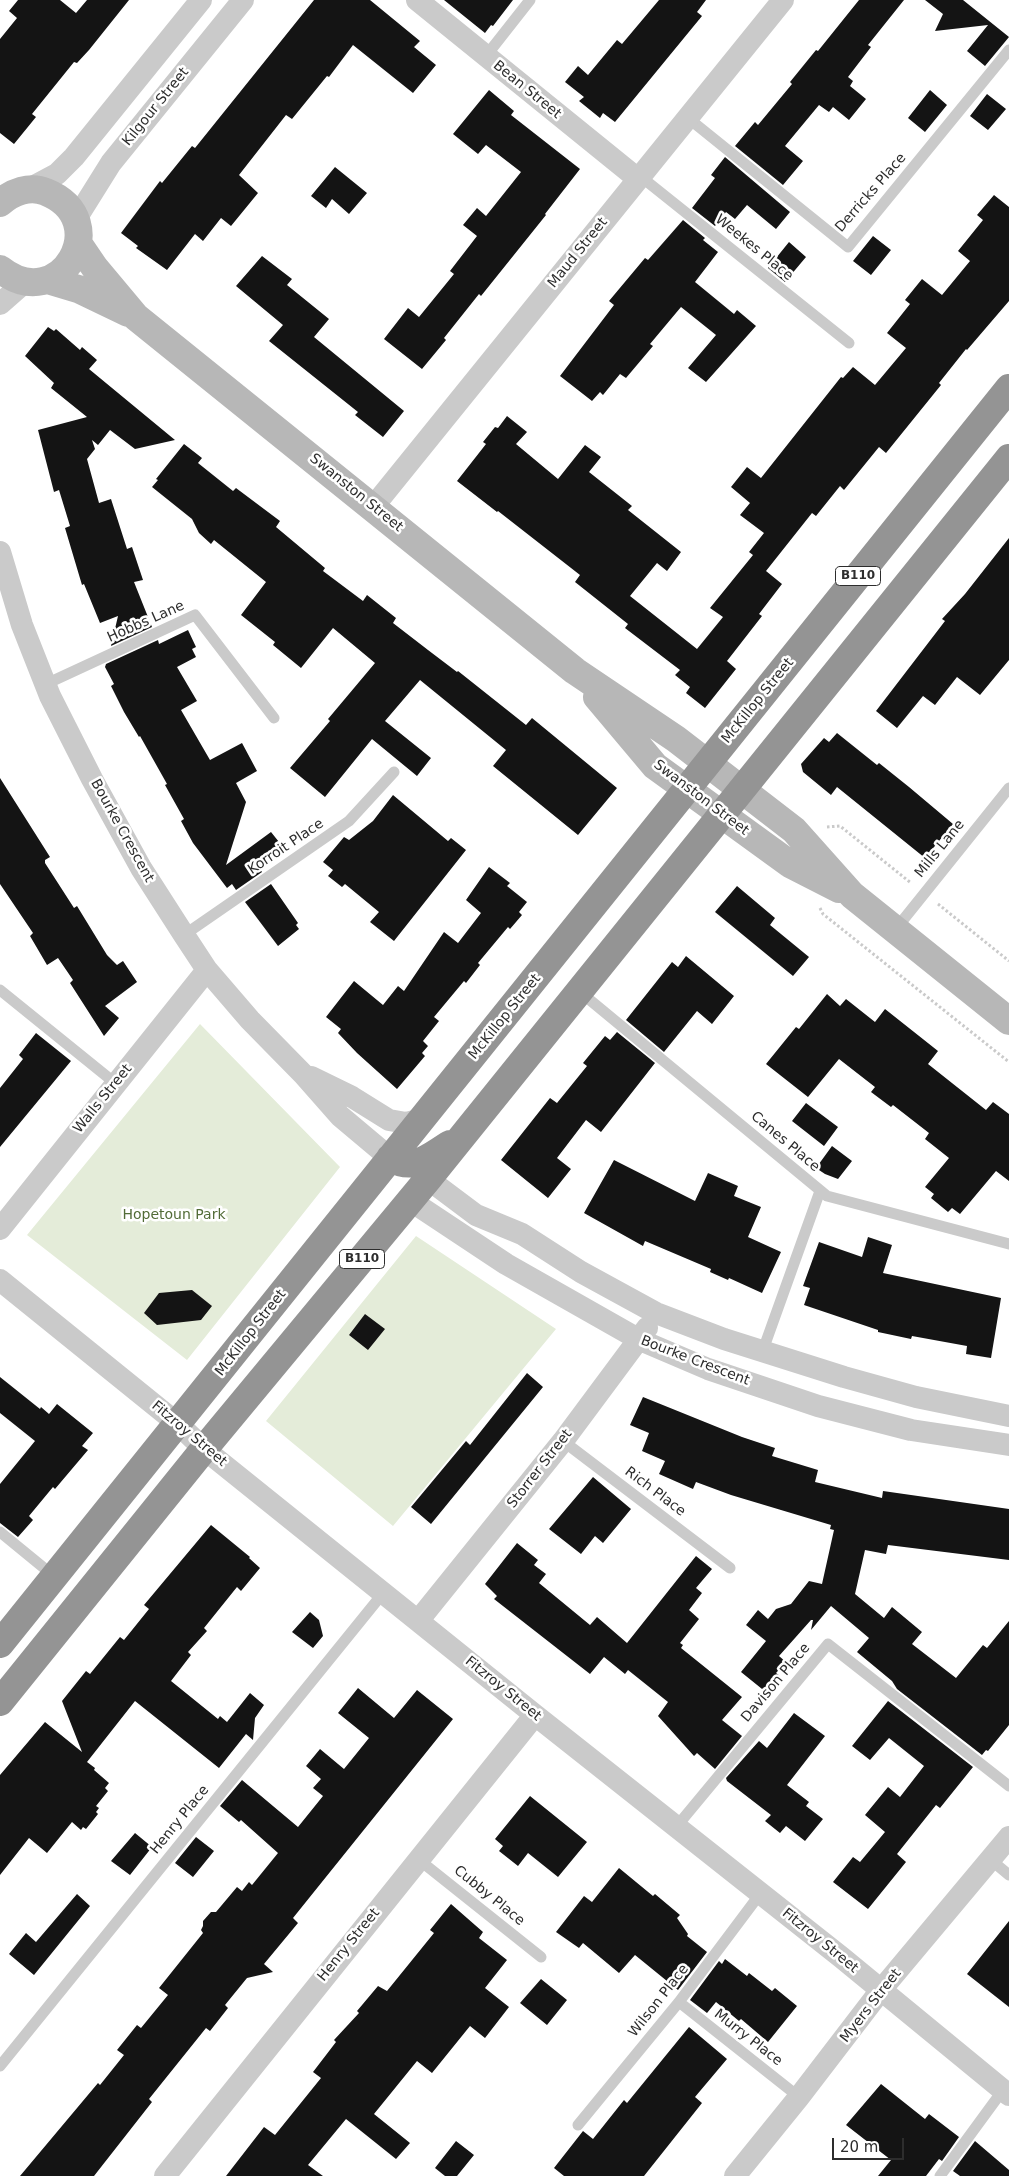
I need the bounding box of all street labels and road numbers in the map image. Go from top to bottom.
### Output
street label: Bean Street [490,57,564,123]
street label: Kilgour Street [119,64,193,150]
street label: Derricks Place [832,150,910,236]
street label: Weekes Place [712,211,796,285]
street label: Maud Street [545,215,611,291]
street label: Swanston Street [306,450,406,536]
road number: B110 [836,566,880,586]
street label: Hobbs Lane [105,598,187,646]
street label: McKillop Street [718,655,798,747]
street label: Swanston Street [650,757,752,839]
street label: Bourke Crescent [87,777,157,885]
street label: Korroit Place [245,816,327,878]
street label: Mills Lane [912,817,968,881]
street label: McKillop Street [465,971,545,1063]
street label: Walls Street [70,1061,136,1137]
street label: Canes Place [747,1108,823,1176]
road number: B110 [340,1250,384,1268]
street label: McKillop Street [212,1286,290,1380]
street label: Bourke Crescent [638,1333,752,1389]
street label: Fitzroy Street [148,1398,230,1470]
street label: Storrer Street [504,1426,576,1512]
street label: Rich Place [621,1464,689,1520]
street label: Davison Place [738,1640,814,1726]
street label: Fitzroy Street [462,1653,544,1725]
street label: Henry Place [147,1782,213,1858]
street label: Cubby Place [450,1862,528,1930]
street label: Henry Street [314,1905,384,1985]
street label: Fitzroy Street [779,1905,861,1977]
street label: Wilson Place [625,1961,693,2041]
street label: Myers Street [837,1966,905,2046]
street label: Murry Place [710,2006,786,2070]

